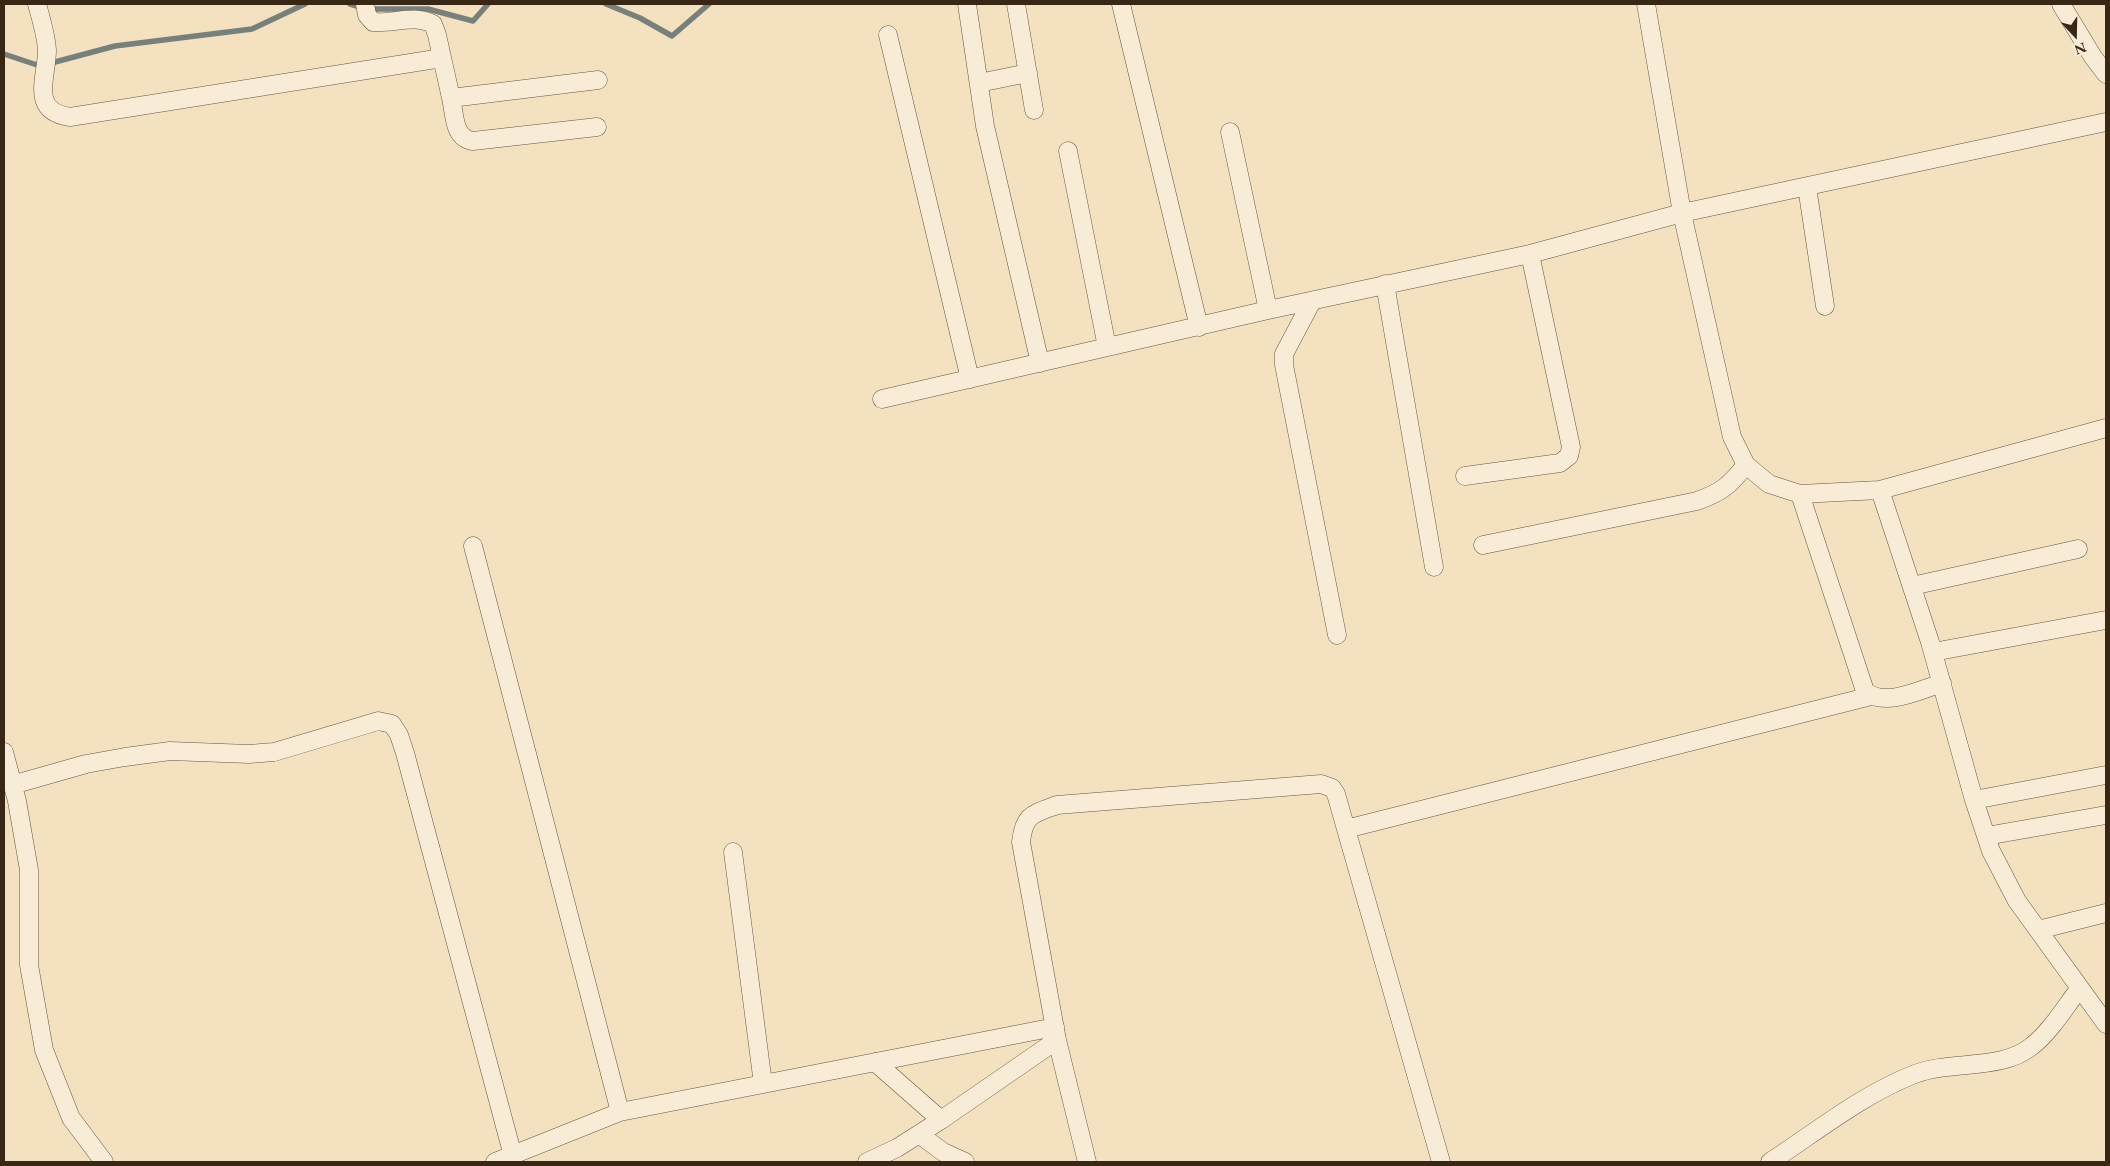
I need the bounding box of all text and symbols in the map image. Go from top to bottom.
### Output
north arrow [2050,10,2100,60]
text: N [2072,39,2089,59]

